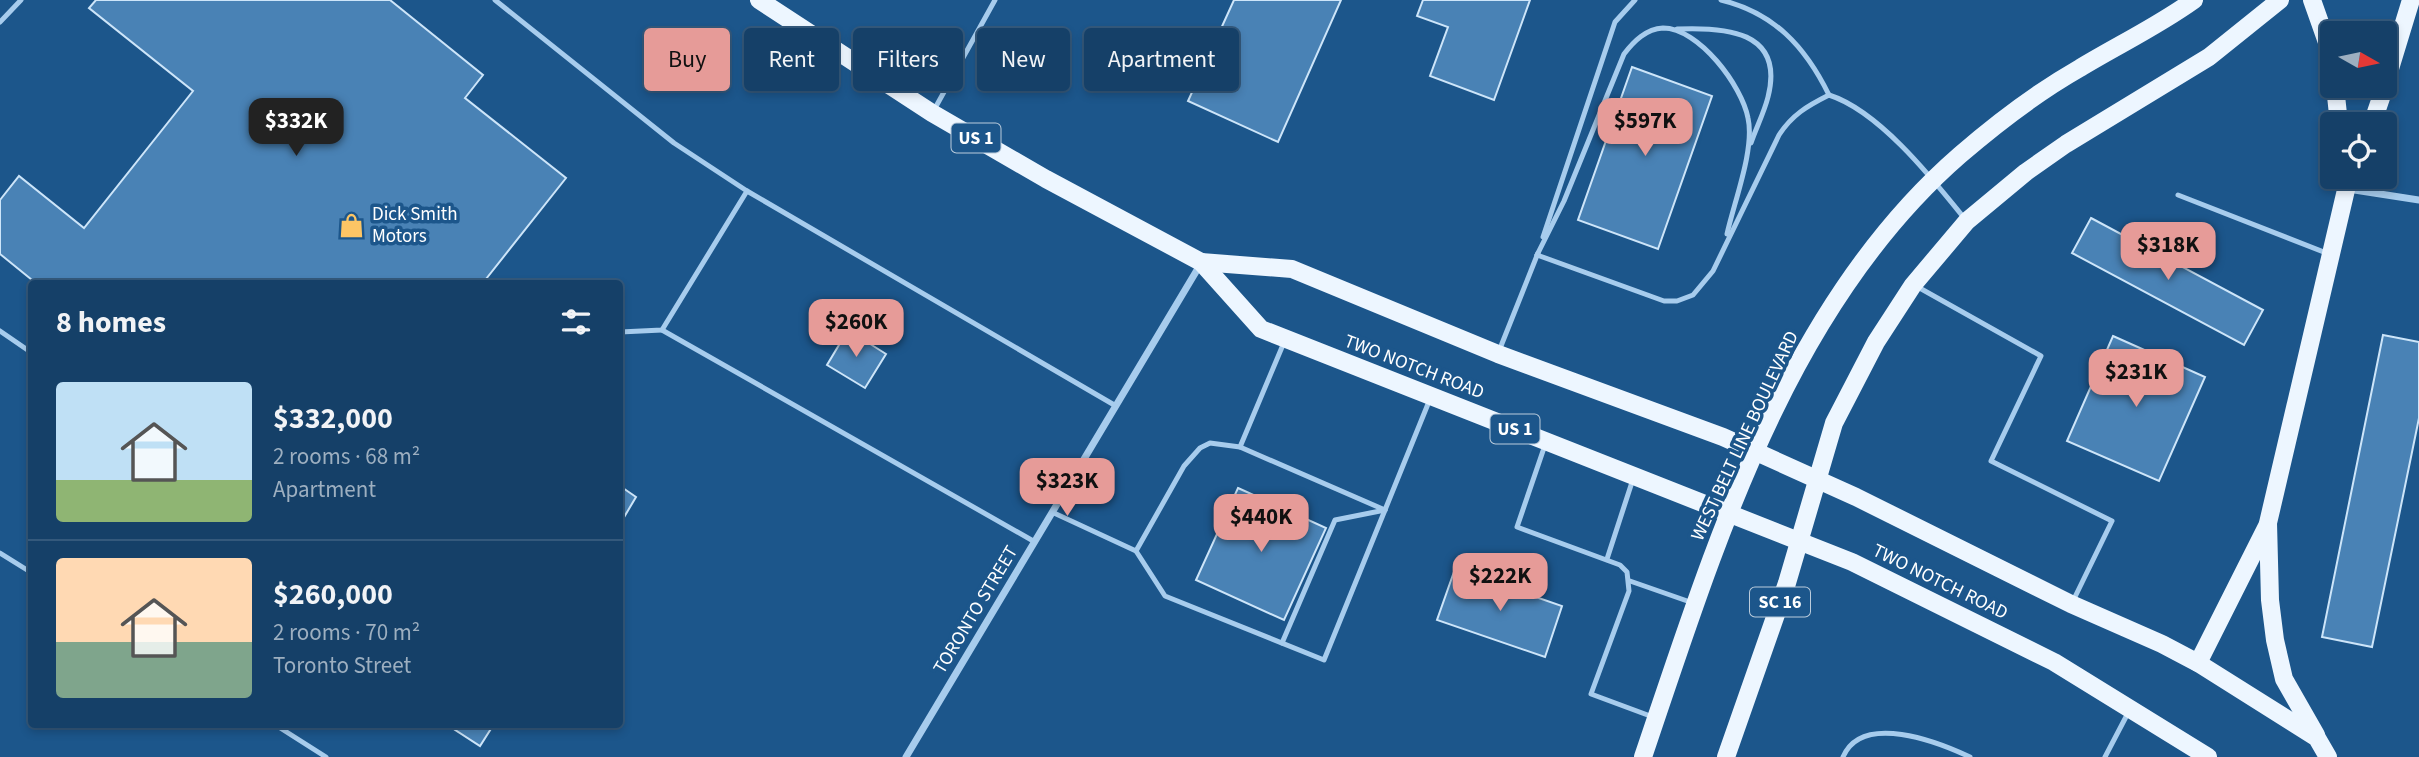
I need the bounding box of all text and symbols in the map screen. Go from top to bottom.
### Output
north arrow [2320,21,2398,98]
map controls [2320,21,2397,189]
chip: Buy [644,28,730,91]
chip: Rent [744,28,839,91]
chip: Filters [853,28,963,91]
chip: New [977,28,1070,91]
chip: Apartment [1084,28,1239,91]
pin: $332K [247,99,345,158]
pin: $597K [1596,99,1694,158]
text: $332K [265,104,327,137]
text: $597K [1614,104,1676,137]
button: locate [2320,112,2397,189]
road number: US 1 [951,124,1000,153]
place label: Dick Smith Motors [372,201,458,250]
shop icon: Dick Smith Motors [338,211,366,239]
pin: $318K [2119,222,2217,282]
text: $318K [2137,228,2199,261]
pin: $260K [807,300,905,359]
text: 8 homes [56,301,166,344]
icon: filters [557,303,595,341]
text: $260K [825,305,887,338]
street label: WEST BELT LINE BOULEVARD [1684,327,1806,545]
street label: TWO NOTCH ROAD [1340,328,1488,406]
pin: $231K [2087,350,2185,409]
text: $231K [2105,355,2167,388]
text: $332,000 [273,397,393,440]
icon: home [112,410,196,494]
road number: US 1 [1490,414,1540,444]
text: 2 rooms · 68 m² [273,440,420,473]
pin: $323K [1018,458,1116,518]
text: $323K [1036,464,1098,497]
text: Apartment [273,473,376,506]
pin: $440K [1212,494,1310,554]
text: $440K [1230,500,1292,533]
street label: TWO NOTCH ROAD [1868,537,2012,627]
street label: TORONTO STREET [927,541,1025,679]
pin: $222K [1451,554,1549,613]
text: $222K [1469,559,1531,592]
text: $260,000 [273,573,393,616]
icon: home [112,586,196,670]
road number: SC 16 [1750,588,1810,616]
text: 2 rooms · 70 m² [273,616,420,649]
text: Toronto Street [273,649,411,682]

